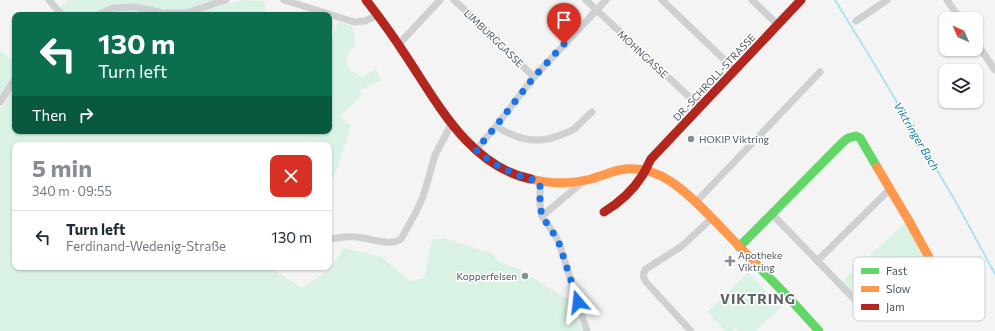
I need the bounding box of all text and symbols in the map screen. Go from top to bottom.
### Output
pin [547,3,581,44]
street label: LIMBURGGASSE [462,7,526,69]
icon: arrive [553,9,575,31]
north arrow [939,12,983,56]
map controls [939,12,983,108]
text: 130 m [98,26,175,60]
icon: left [32,28,84,80]
street label: MOHNGASSE [615,28,671,80]
street label: DR.-SCHROLL-STRASSE [671,31,758,123]
text: Turn left [98,60,167,82]
button: layers [939,64,983,108]
water label: Viktringer Bach [892,100,942,172]
icon: right [75,104,97,126]
text: Then [32,106,67,124]
place label: HOKIP Viktring [699,133,770,145]
marker: HOKIP Viktring [686,134,696,144]
text: 5 min [32,153,92,182]
button: close [270,155,312,197]
text: 340 m · 09:55 [32,183,112,199]
text: Turn left [66,220,125,238]
icon: left [32,226,54,248]
text: 130 m [271,228,312,246]
text: Ferdinand-Wedenig-Straße [66,238,226,254]
place label: Apotheke Viktring [738,249,782,273]
marker: Apotheke Viktring [725,256,735,266]
legend [853,257,985,321]
text: Fast [886,264,908,277]
place label: Kopperfelsen [456,270,517,282]
marker: Kopperfelsen [520,271,530,281]
position arrow [557,281,599,323]
text: Slow [886,282,911,295]
district label: VIKTRING [720,290,796,307]
text: Jam [886,300,905,314]

